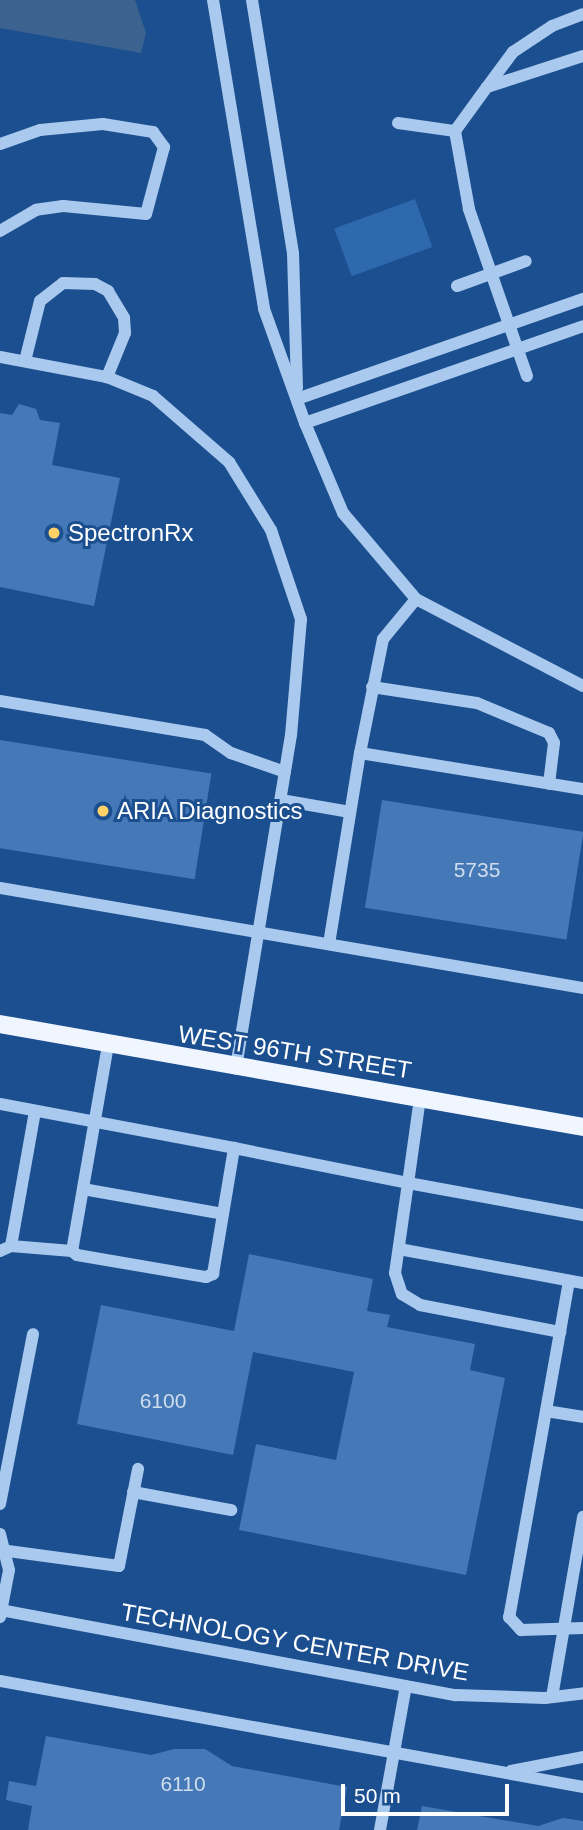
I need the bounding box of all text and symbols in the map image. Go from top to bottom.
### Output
place label: SpectronRx [68,519,193,547]
marker: SpectronRx [46,525,62,541]
place label: ARIA Diagnostics [117,797,304,825]
marker: ARIA Diagnostics [95,803,111,819]
house number: 5735 [454,857,500,883]
street label: WEST 96TH STREET [176,1019,414,1085]
house number: 6100 [140,1388,186,1414]
street label: TECHNOLOGY CENTER DRIVE [118,1597,472,1687]
scale bar [345,1770,513,1814]
house number: 6110 [160,1771,206,1797]
text: 50 m [354,1784,401,1807]

